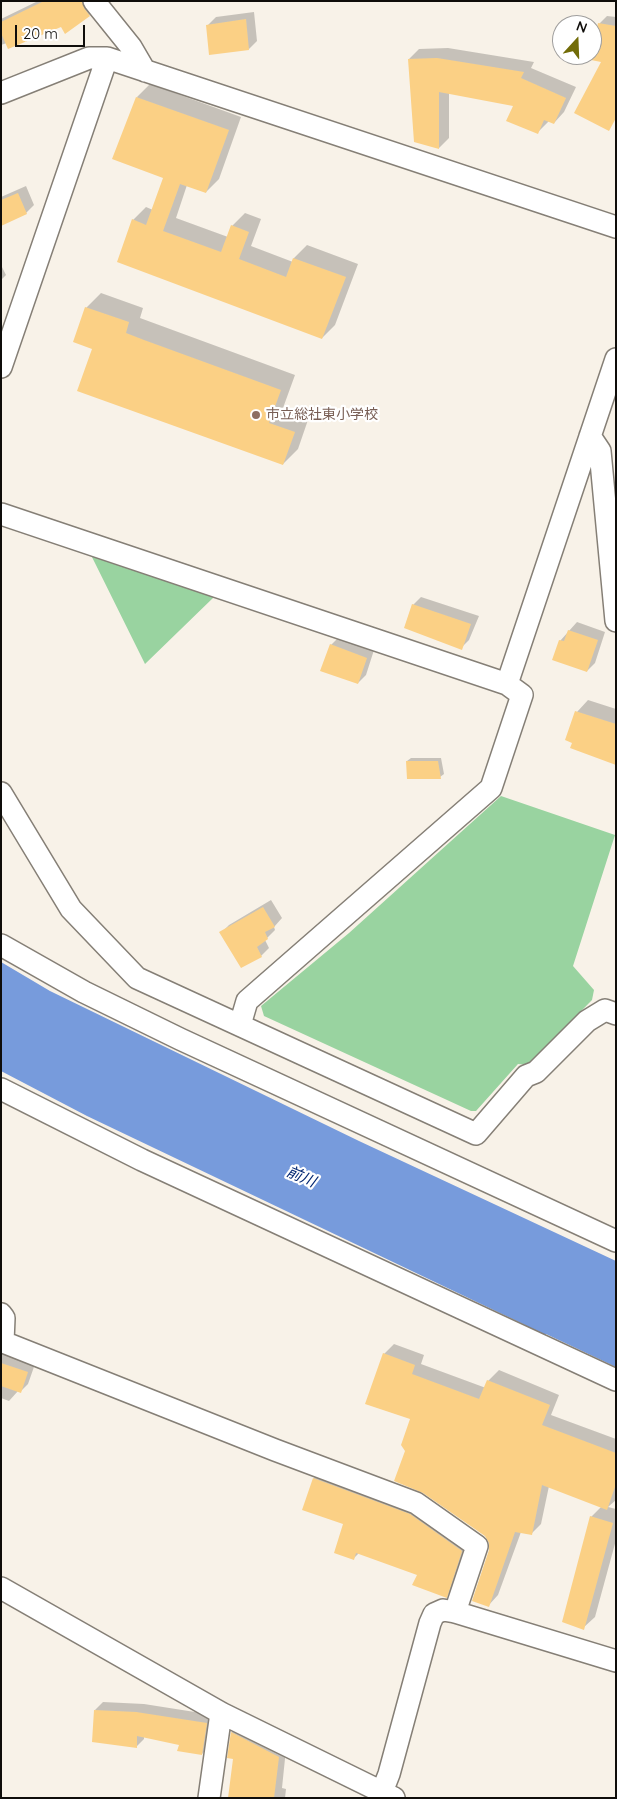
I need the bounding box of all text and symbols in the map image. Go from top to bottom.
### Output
scale bar [18,15,88,47]
north arrow [552,15,602,65]
text: N [574,17,590,37]
text: 20 m [23,24,58,43]
place label: 市立総社東小学校 [266,407,378,423]
marker: 市立総社東小学校 [250,409,262,421]
water label: 前川 [284,1163,318,1191]

